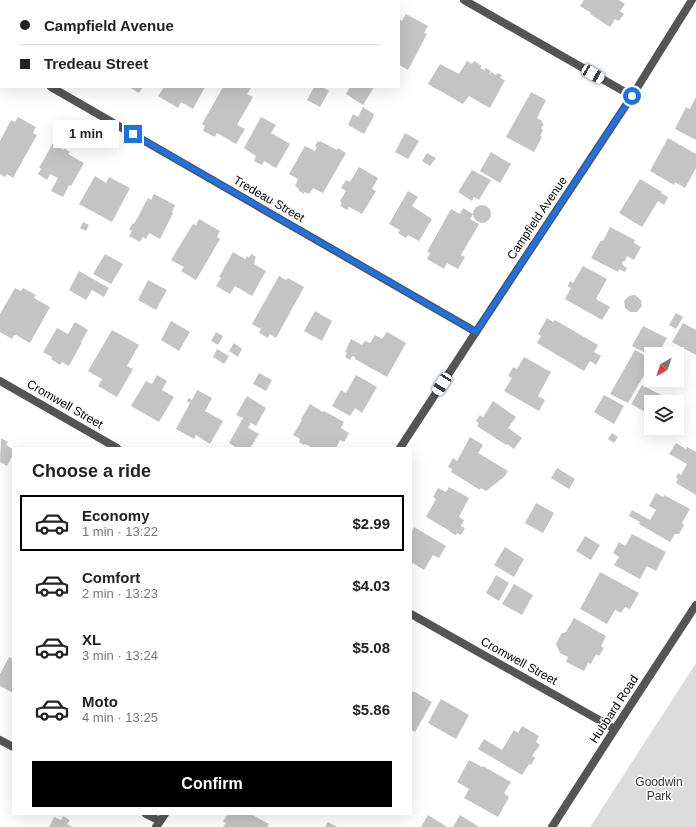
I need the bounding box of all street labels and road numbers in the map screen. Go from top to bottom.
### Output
street label: Tredeau Street [231,173,308,225]
street label: Campfield Avenue [504,174,570,262]
street label: Cromwell Street [25,377,106,432]
street label: Cromwell Street [478,634,560,688]
street label: Hubbard Road [587,672,641,746]

